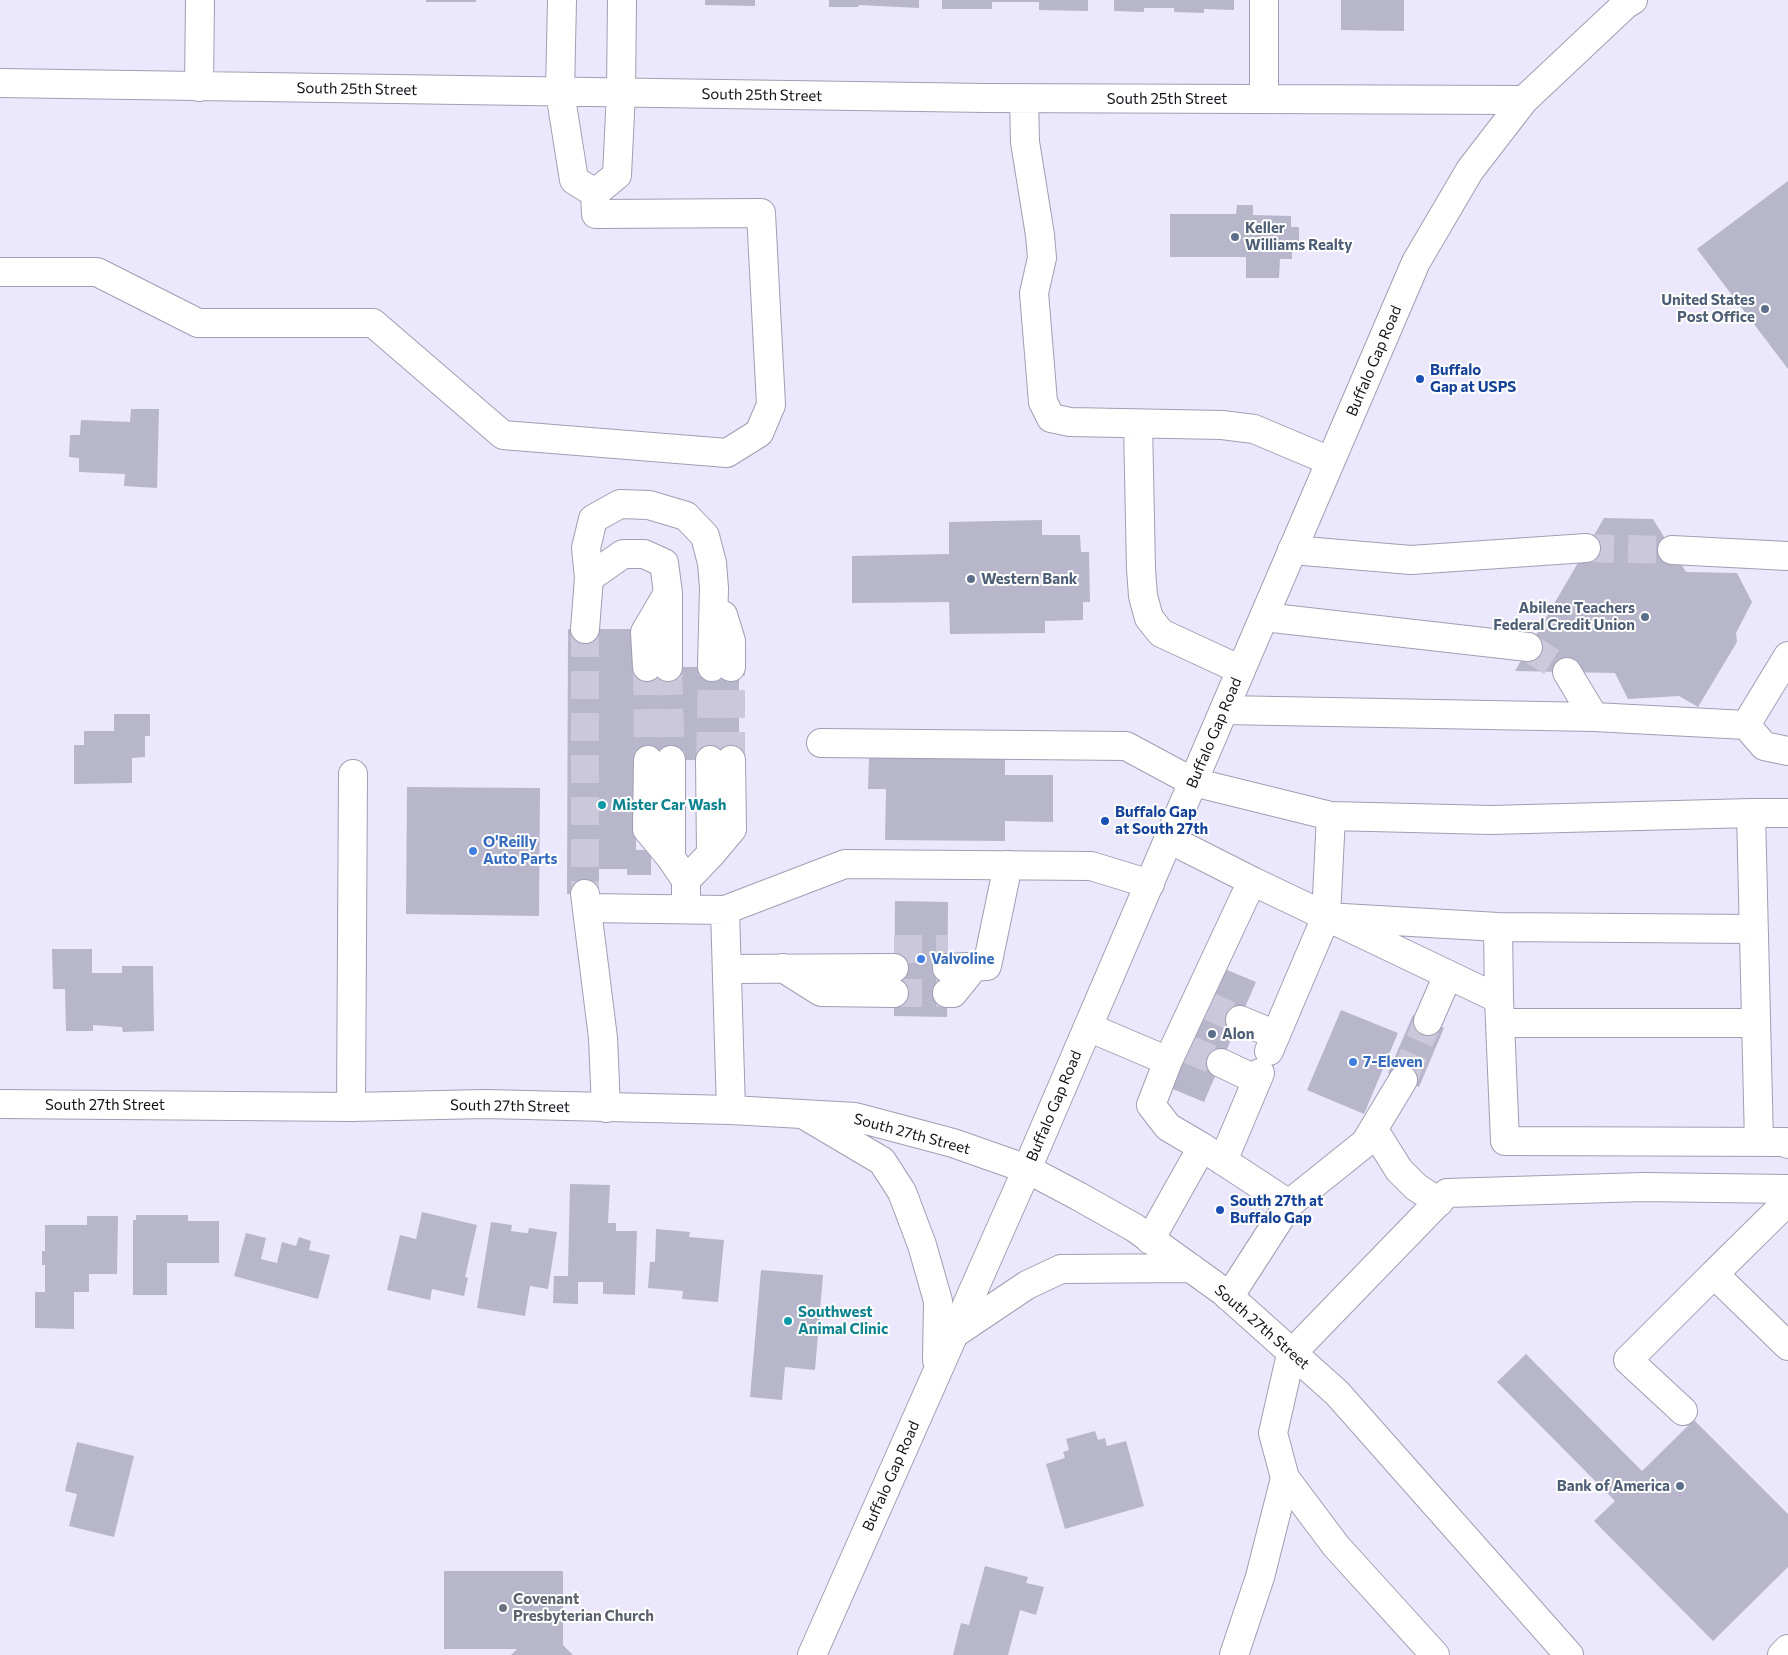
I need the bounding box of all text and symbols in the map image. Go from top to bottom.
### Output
street label: South 25th Street [296,79,418,99]
street label: South 25th Street [701,85,823,105]
street label: South 25th Street [1107,90,1227,108]
place label: Keller Williams Realty [1245,219,1352,254]
marker: Keller Williams Realty [1229,231,1241,243]
place label: United States Post Office [1661,291,1755,326]
street label: Buffalo Gap Road [1343,303,1405,419]
marker: United States Post Office [1759,303,1771,315]
place label: Buffalo Gap at USPS [1430,361,1516,396]
marker: Buffalo Gap at USPS [1414,373,1426,385]
place label: Western Bank [981,570,1077,588]
marker: Western Bank [965,573,977,585]
place label: Abilene Teachers Federal Credit Union [1493,599,1635,634]
marker: Abilene Teachers Federal Credit Union [1639,611,1651,623]
street label: Buffalo Gap Road [1183,675,1245,791]
place label: Mister Car Wash [612,796,726,814]
marker: Mister Car Wash [596,799,608,811]
place label: Buffalo Gap at South 27th [1115,803,1208,838]
marker: Buffalo Gap at South 27th [1099,815,1111,827]
place label: O'Reilly Auto Parts [483,833,557,868]
marker: O'Reilly Auto Parts [467,845,479,857]
place label: Valvoline [931,950,994,968]
marker: Valvoline [915,953,927,965]
place label: Alon [1222,1025,1255,1043]
marker: Alon [1206,1028,1218,1040]
street label: Buffalo Gap Road [1023,1048,1085,1164]
place label: 7-Eleven [1363,1053,1423,1071]
marker: 7-Eleven [1347,1056,1359,1068]
street label: South 27th Street [45,1096,165,1114]
street label: South 27th Street [450,1096,570,1116]
street label: South 27th Street [852,1110,972,1158]
place label: South 27th at Buffalo Gap [1230,1192,1323,1227]
marker: South 27th at Buffalo Gap [1214,1204,1226,1216]
street label: South 27th Street [1211,1281,1313,1373]
place label: Southwest Animal Clinic [798,1303,888,1338]
marker: Southwest Animal Clinic [782,1315,794,1327]
street label: Buffalo Gap Road [859,1418,923,1534]
place label: Bank of America [1557,1477,1670,1495]
marker: Bank of America [1674,1480,1686,1492]
place label: Covenant Presbyterian Church [513,1590,654,1625]
marker: Covenant Presbyterian Church [497,1602,509,1614]

